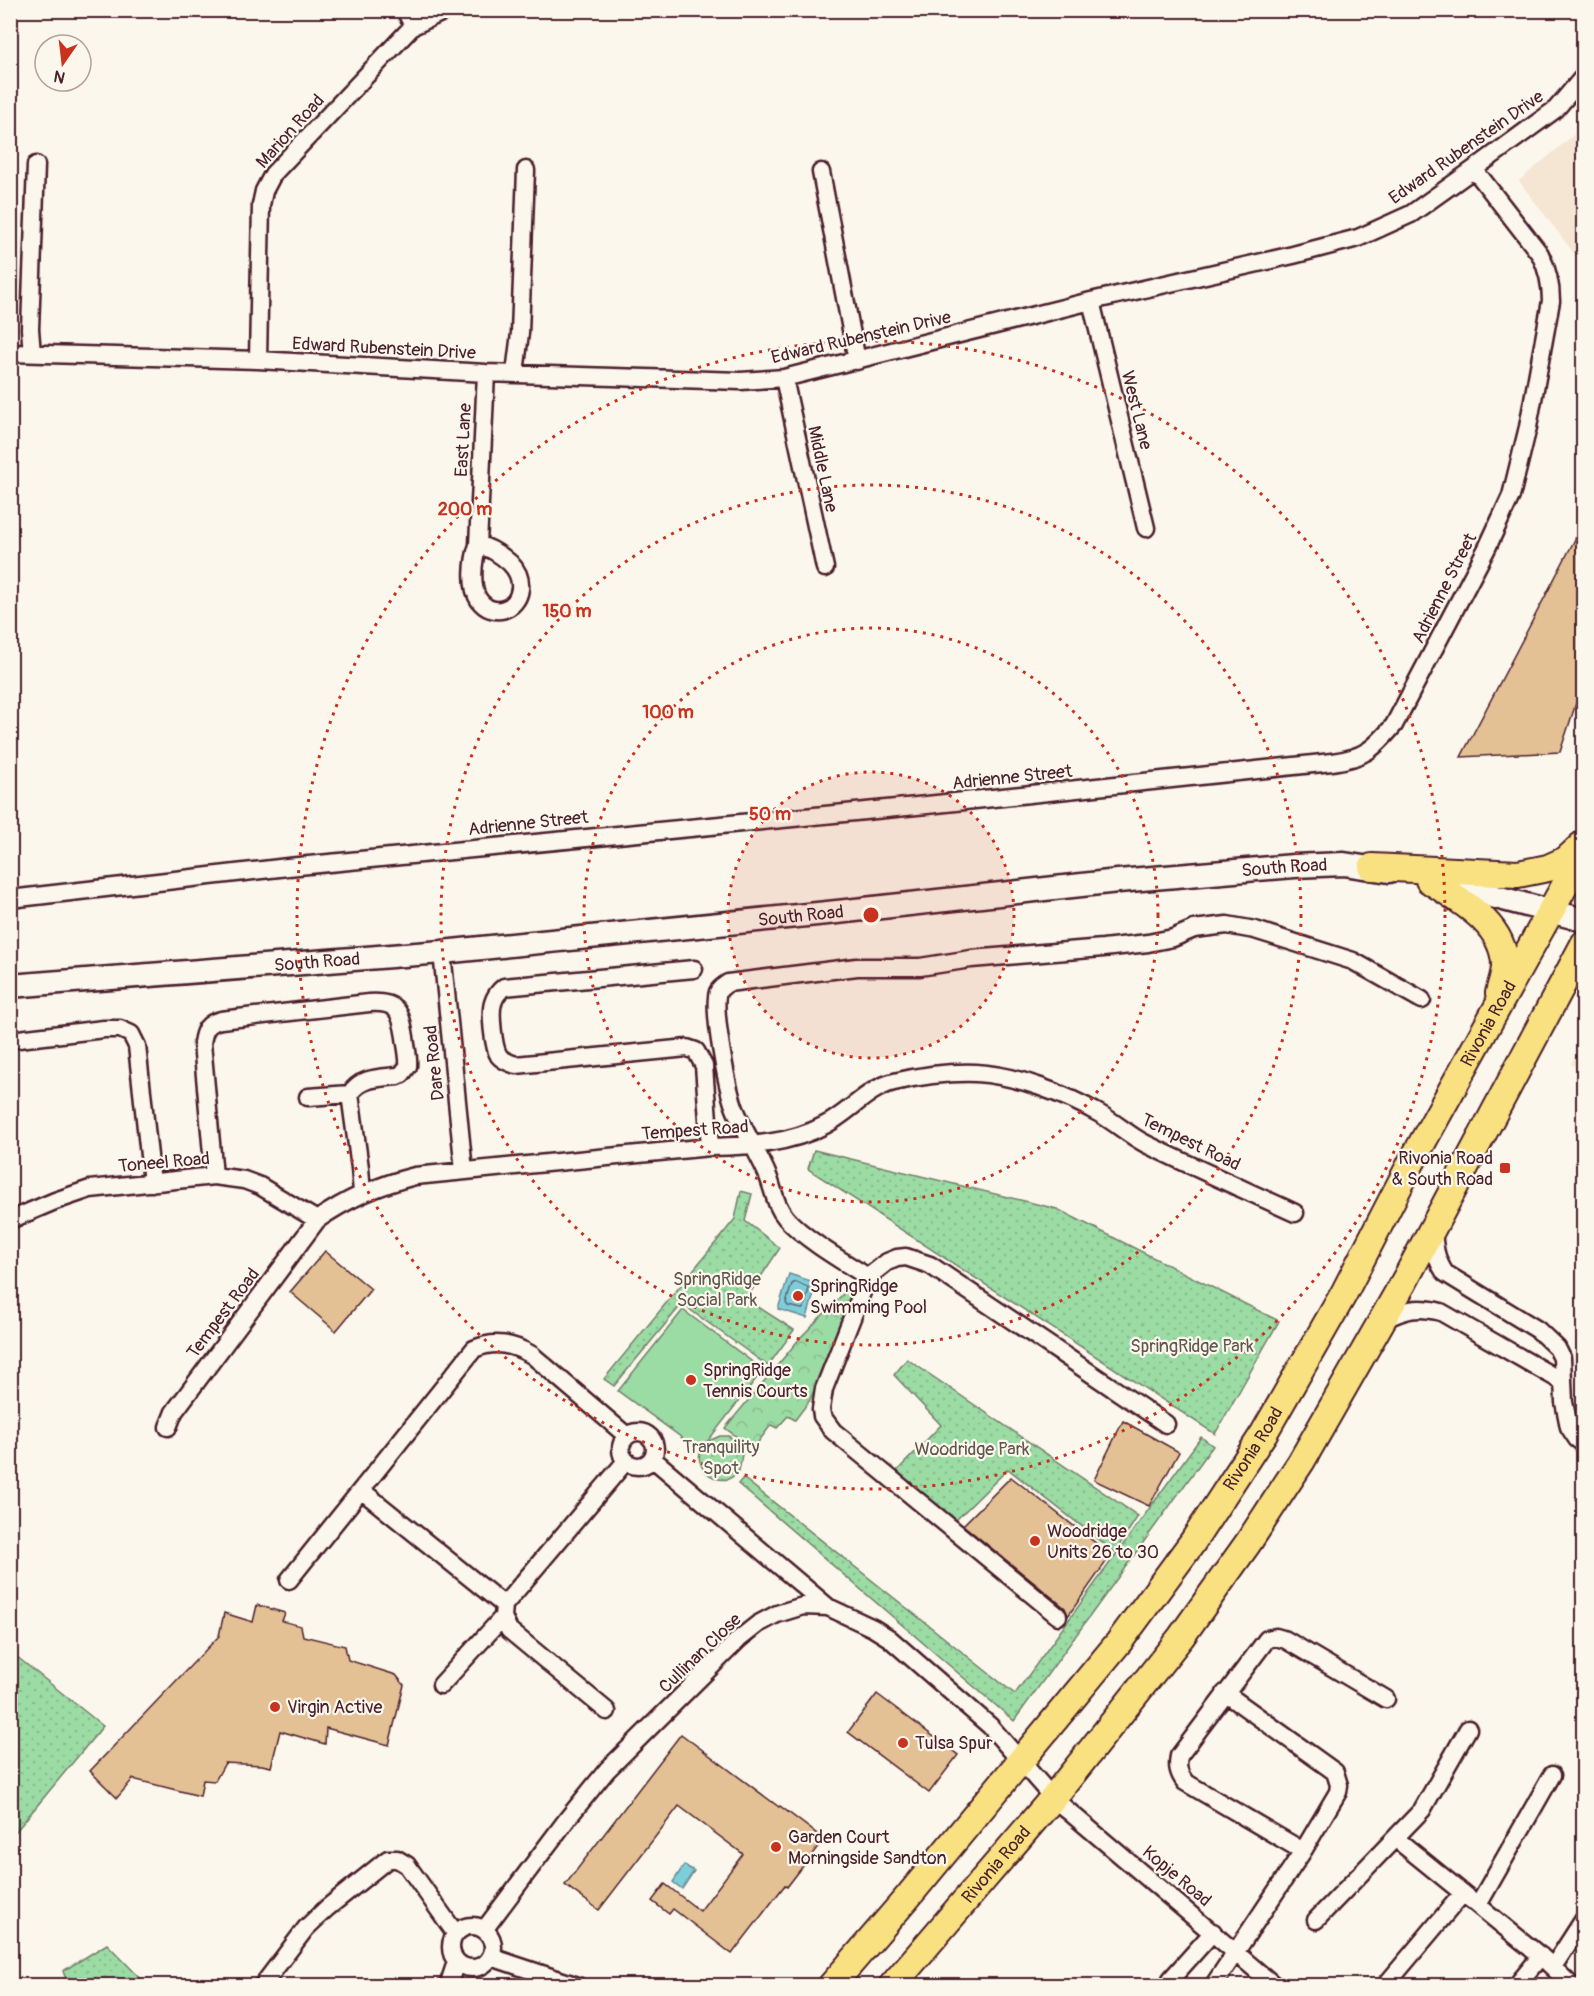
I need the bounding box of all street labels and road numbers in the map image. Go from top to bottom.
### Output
street label: Edward Rubenstein Drive [1384,85,1548,210]
street label: Marion Road [251,90,330,173]
street label: Edward Rubenstein Drive [769,306,953,369]
street label: Edward Rubenstein Drive [292,332,477,365]
street label: West Lane [1116,368,1157,452]
street label: East Lane [450,402,477,478]
street label: Middle Lane [802,424,843,515]
street label: Adrienne Street [1407,529,1482,647]
street label: Adrienne Street [951,760,1074,795]
street label: Adrienne Street [467,806,590,841]
street label: South Road [1240,854,1328,882]
street label: South Road [757,900,845,932]
street label: South Road [273,947,361,977]
street label: Rivonia Road [1456,977,1522,1071]
street label: Dare Road [419,1024,450,1102]
street label: Tempest Road [1137,1109,1244,1176]
street label: Tempest Road [641,1115,749,1146]
street label: Toneel Road [117,1147,211,1178]
street label: Tempest Road [182,1263,265,1363]
street label: Rivonia Road [1218,1403,1288,1495]
street label: Cullinan Close [654,1608,746,1698]
street label: Rivonia Road [957,1821,1036,1908]
street label: Kopje Road [1137,1841,1216,1912]

